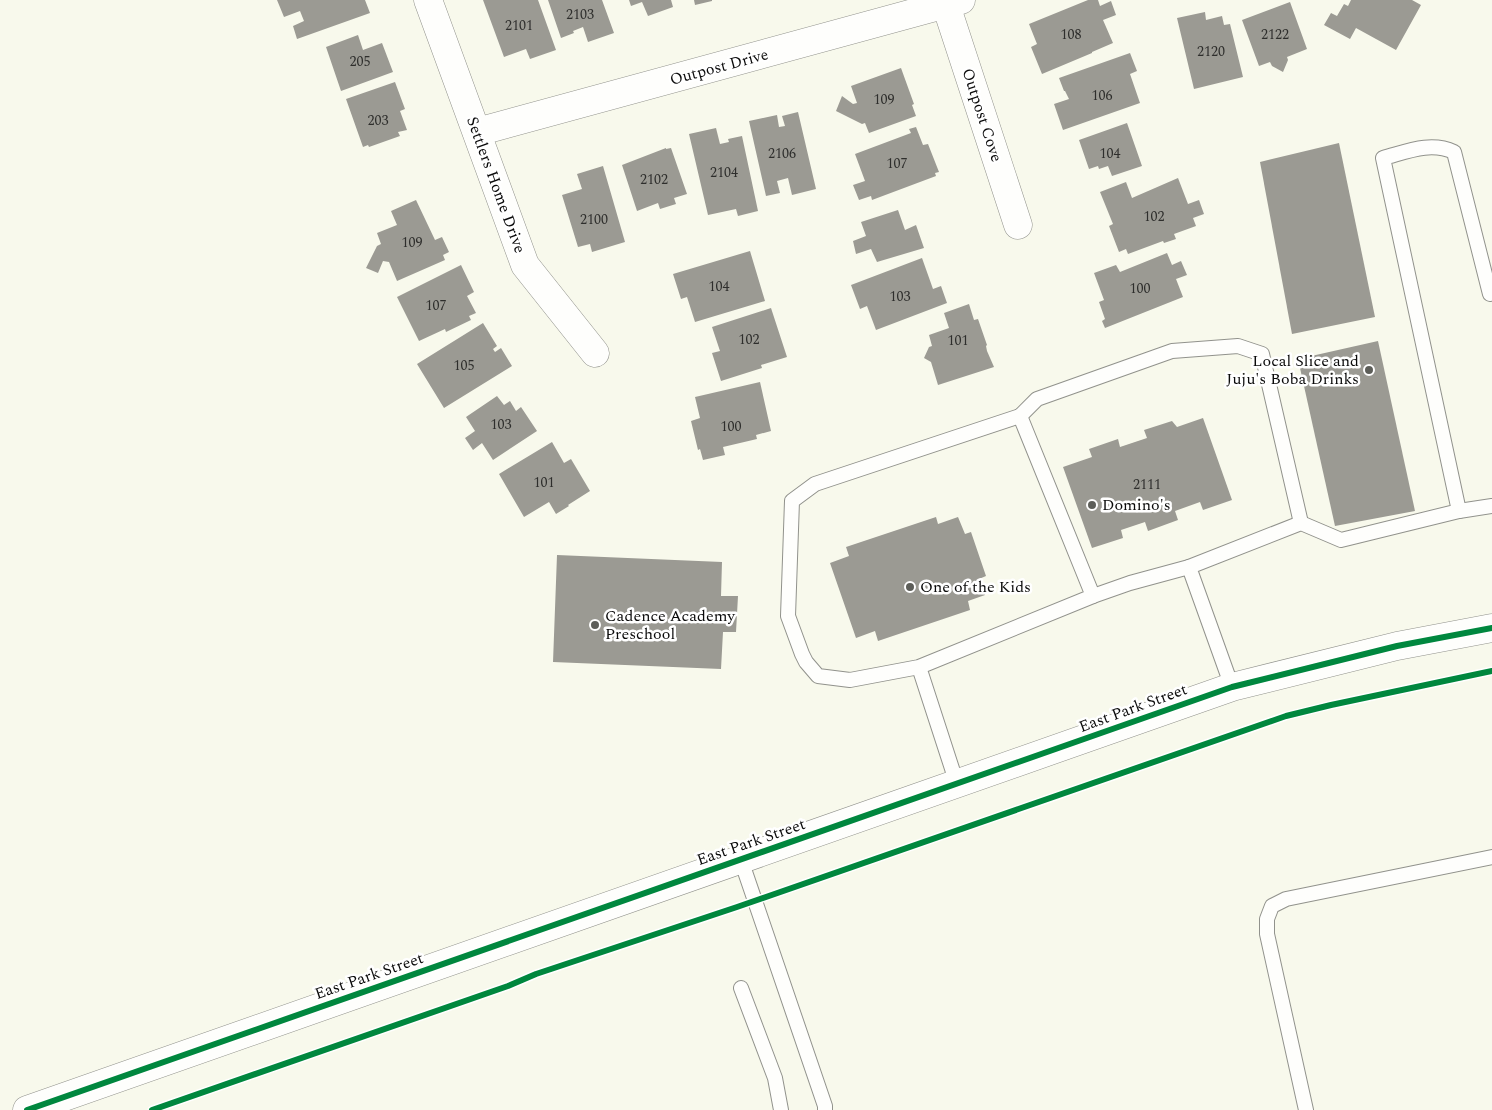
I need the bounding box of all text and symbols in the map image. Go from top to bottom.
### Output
house number: 2103 [566,4,594,25]
house number: 2101 [505,15,533,36]
house number: 108 [1061,24,1082,45]
house number: 2122 [1261,24,1289,45]
house number: 2120 [1197,41,1225,62]
street label: Outpost Drive [667,42,771,92]
house number: 205 [350,51,371,72]
street label: Outpost Cove [956,65,1008,165]
house number: 106 [1092,85,1113,106]
house number: 109 [874,89,895,110]
house number: 203 [368,110,389,131]
street label: Settlers Home Drive [460,113,532,257]
house number: 2106 [768,143,796,164]
house number: 104 [1100,143,1121,164]
house number: 107 [887,153,908,174]
house number: 2104 [710,162,738,183]
house number: 2102 [640,169,668,190]
house number: 102 [1144,206,1165,227]
house number: 2100 [580,209,608,230]
house number: 109 [402,232,423,253]
house number: 104 [709,276,730,297]
house number: 100 [1130,278,1151,299]
house number: 103 [890,286,911,307]
house number: 107 [426,295,447,316]
house number: 102 [739,329,760,350]
house number: 101 [948,330,969,351]
place label: Local Slice and Juju's Boba Drinks [1226,349,1359,391]
house number: 105 [454,355,475,376]
marker: Local Slice and Juju's Boba Drinks [1363,364,1375,376]
house number: 103 [491,414,512,435]
house number: 100 [721,416,742,437]
house number: 101 [534,472,555,493]
house number: 2111 [1133,474,1161,495]
place label: Domino's [1102,493,1171,517]
marker: Domino's [1086,499,1098,511]
place label: One of the Kids [920,575,1031,599]
marker: One of the Kids [904,581,916,593]
place label: Cadence Academy Preschool [605,604,736,646]
marker: Cadence Academy Preschool [589,619,601,631]
street label: East Park Street [1075,677,1191,739]
street label: East Park Street [693,812,809,872]
street label: East Park Street [311,946,427,1006]

